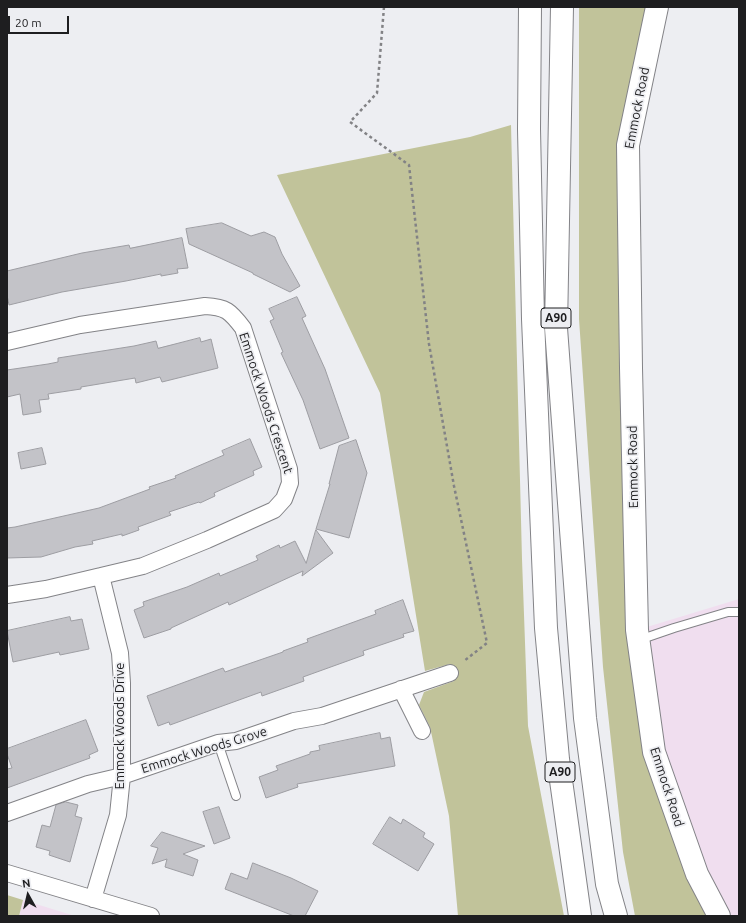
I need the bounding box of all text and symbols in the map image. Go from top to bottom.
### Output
scale bar [10,8,71,34]
text: 20 m [15,16,42,29]
street label: Emmock Road [621,66,653,150]
road number: A90 [541,308,571,328]
street label: Emmock Woods Crescent [236,330,296,476]
street label: Emmock Road [624,425,642,509]
street label: Emmock Woods Drive [112,663,128,789]
street label: Emmock Woods Grove [139,723,269,777]
street label: Emmock Road [647,745,687,829]
road number: A90 [545,762,575,782]
north arrow [8,875,48,915]
text: N [21,877,31,890]

